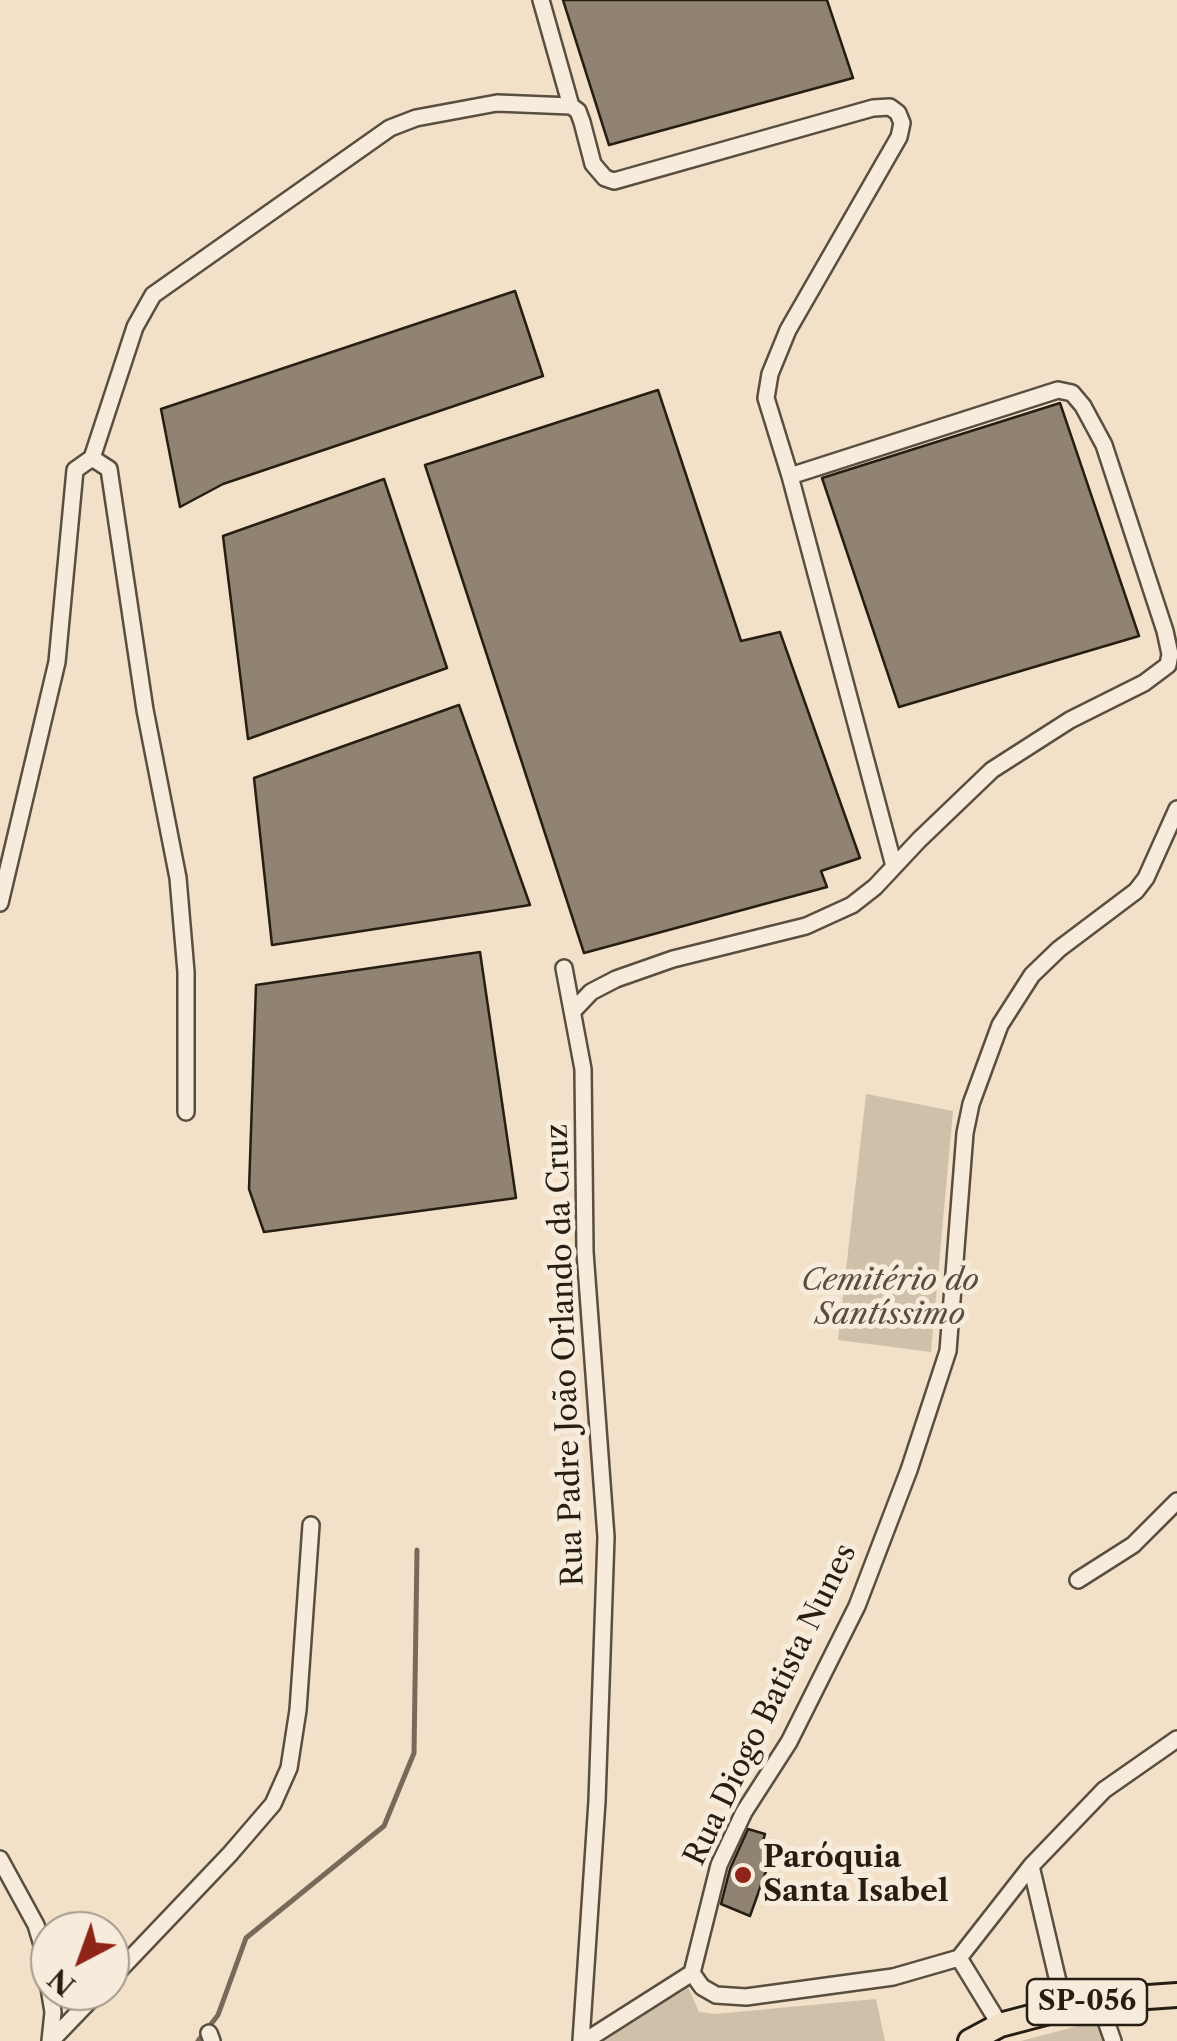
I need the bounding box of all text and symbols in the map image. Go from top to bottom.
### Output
street label: Rua Padre João Orlando da Cruz [540,1123,592,1587]
park label: Cemitério do Santíssimo [801,1263,979,1334]
street label: Rua Diogo Batista Nunes [677,1538,865,1872]
place label: Paróquia Santa Isabel [763,1840,949,1910]
marker: Paróquia Santa Isabel [732,1864,754,1886]
north arrow [30,1911,130,2011]
text: N [41,1961,82,2003]
road number: SP-056 [1027,1979,1147,2025]

